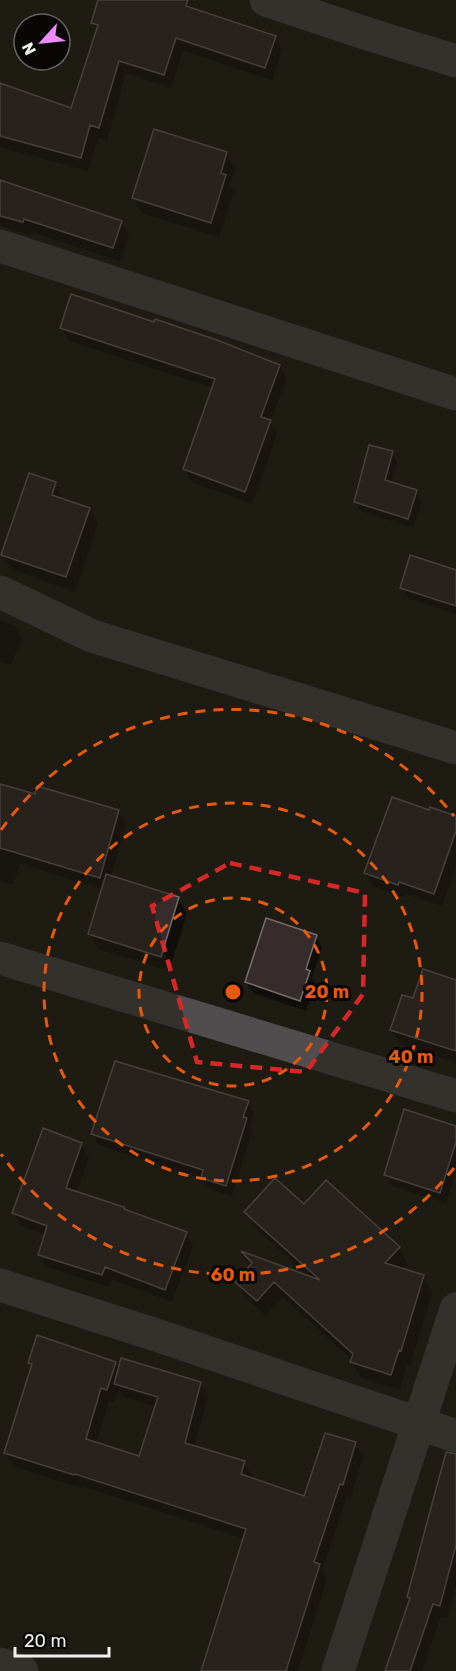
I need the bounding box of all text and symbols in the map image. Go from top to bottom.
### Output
north arrow [12,12,72,72]
text: N [18,39,40,58]
text: 20 m [305,981,349,1003]
centre of rings [223,982,243,1002]
text: 40 m [389,1046,433,1068]
text: 60 m [211,1264,255,1286]
scale bar [15,1620,110,1658]
text: 20 m [24,1630,66,1652]

